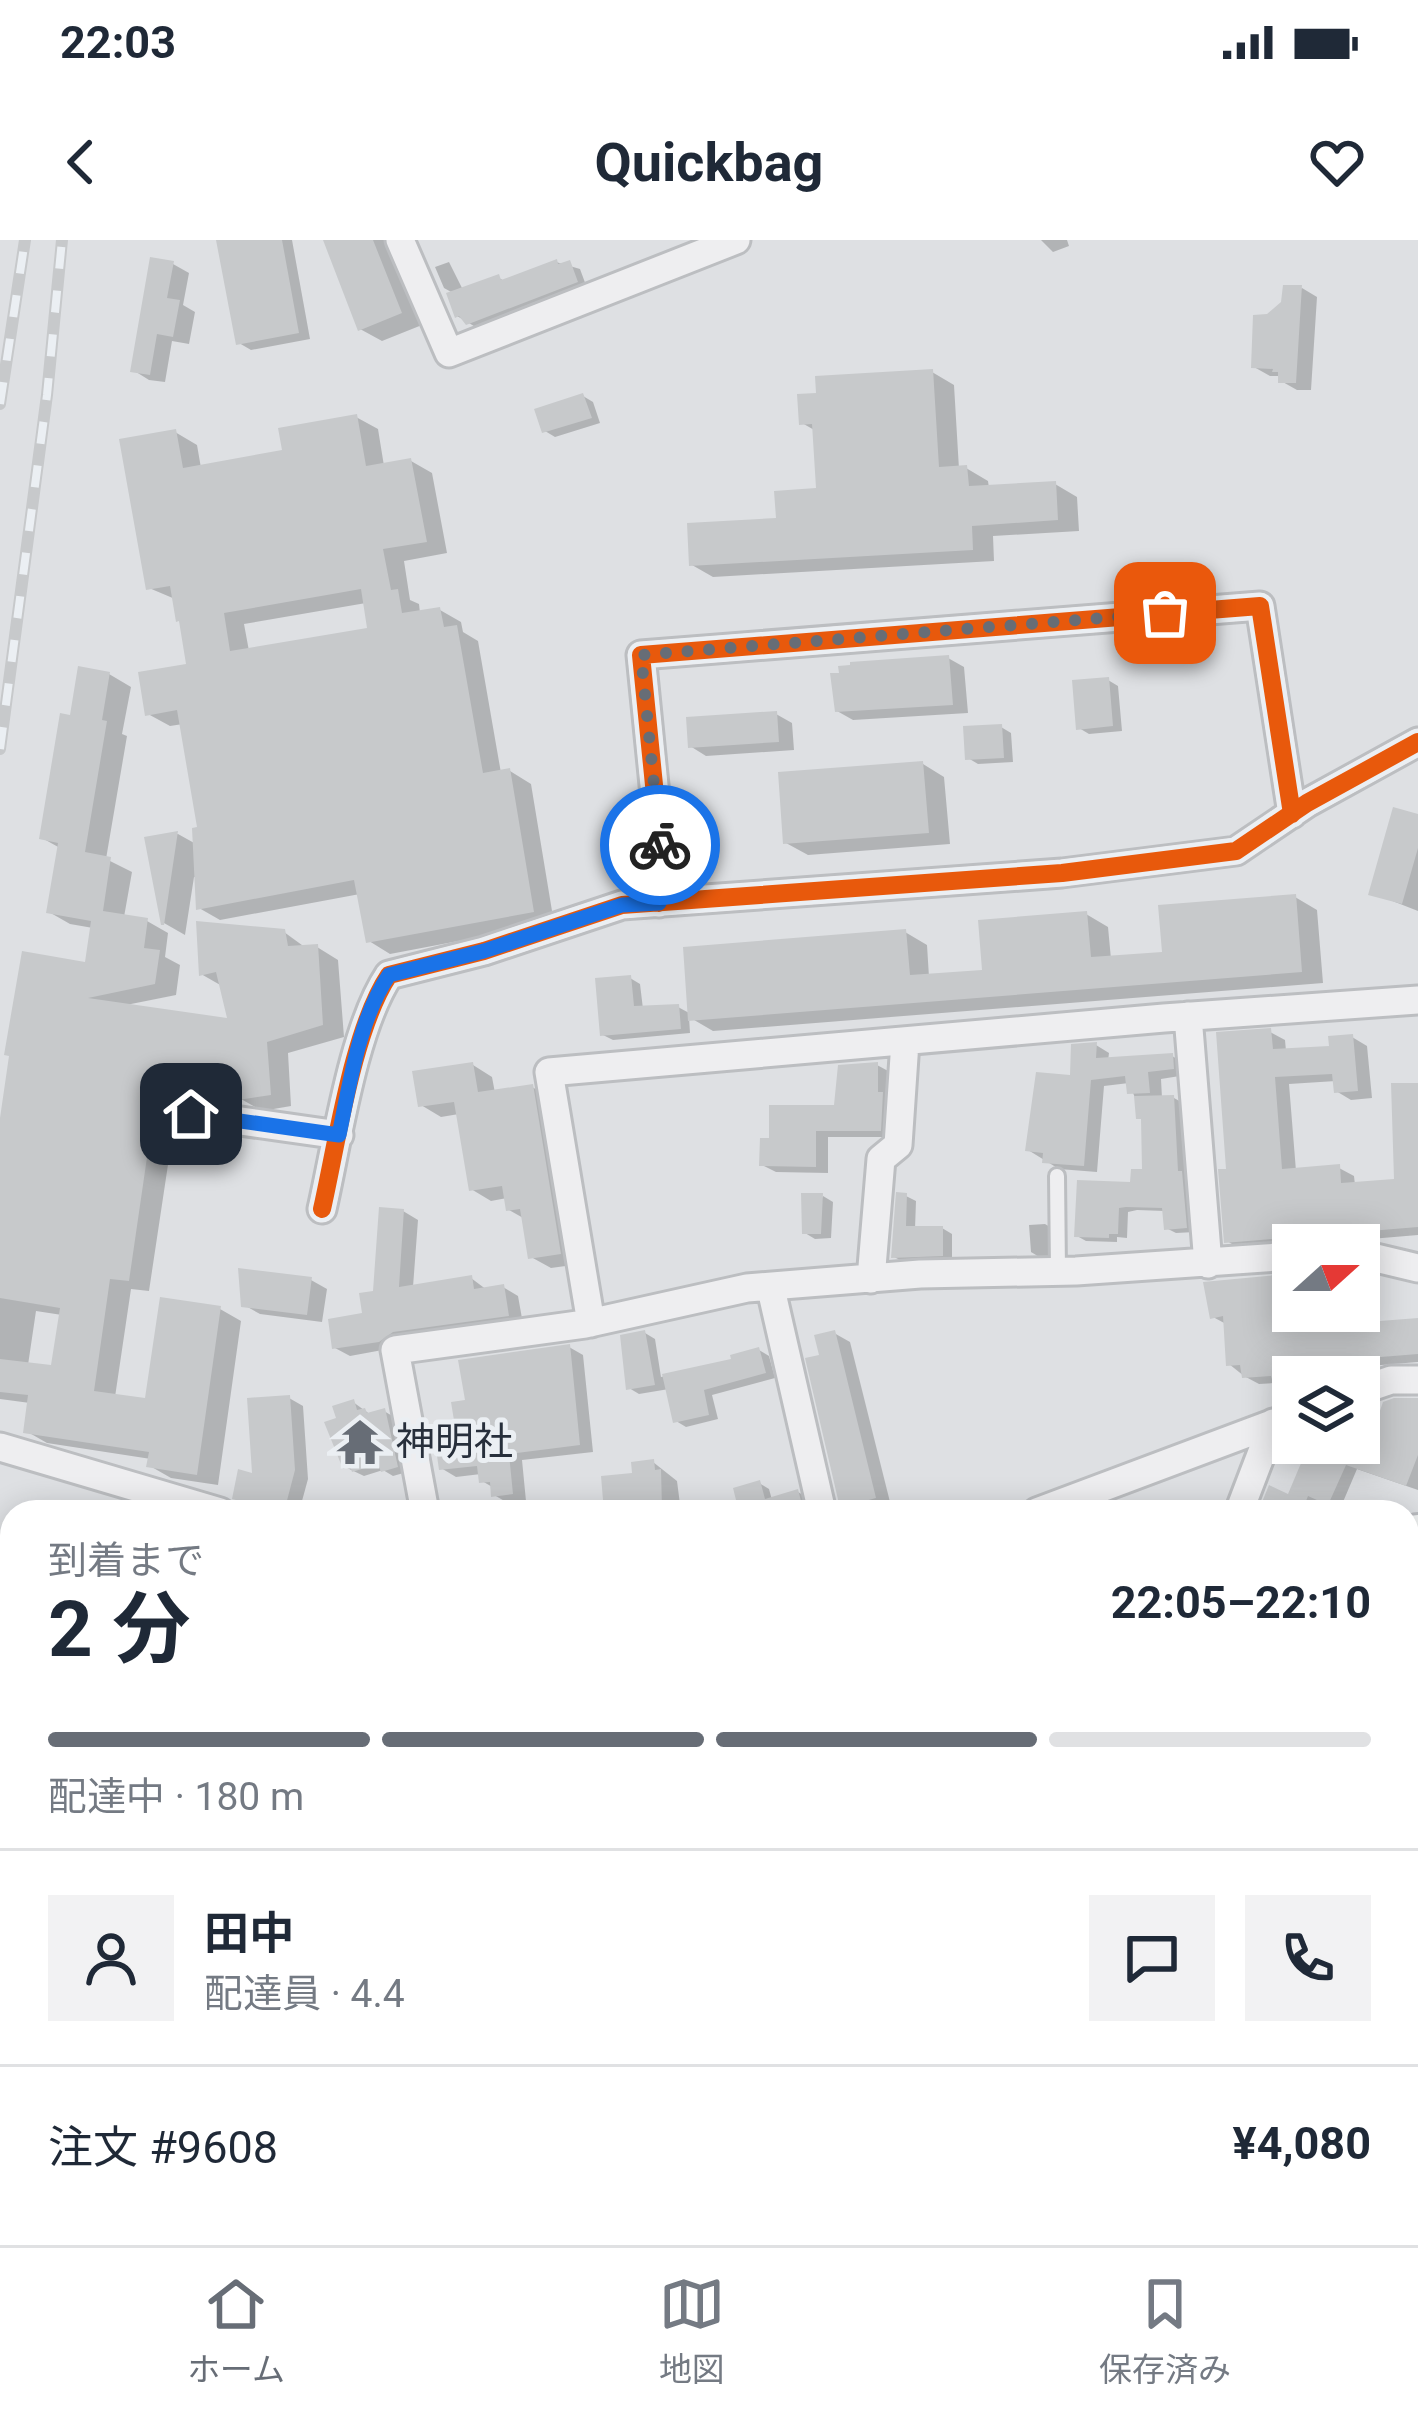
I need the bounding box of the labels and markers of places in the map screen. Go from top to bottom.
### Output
pin [1114,562,1216,664]
pin [140,1063,242,1165]
temple icon: 神明社 [335,1417,385,1467]
place label: 神明社 [396,1419,513,1465]

